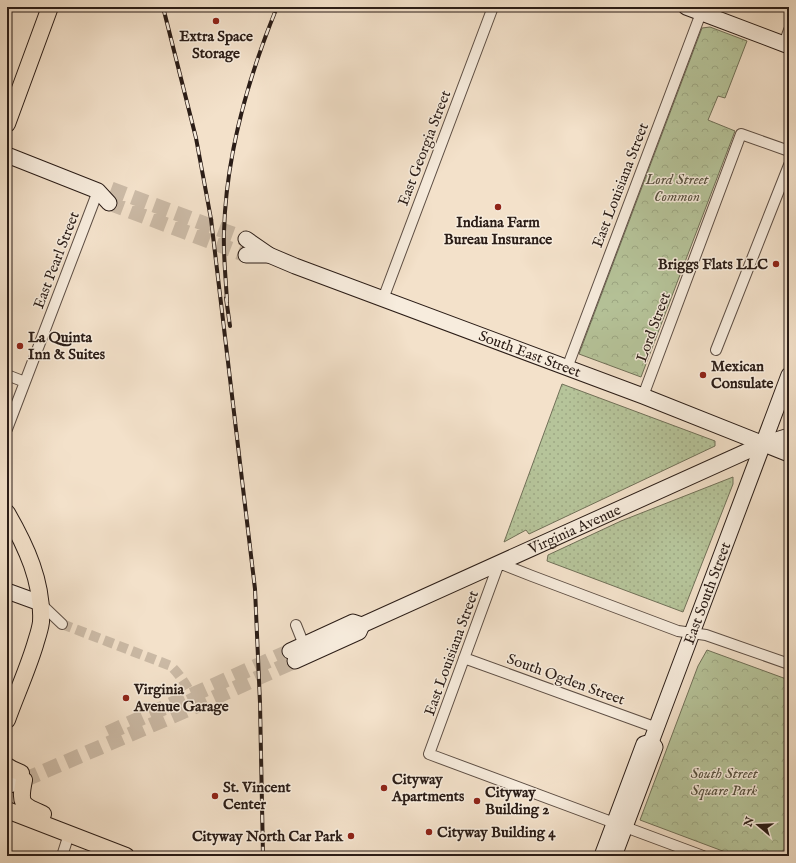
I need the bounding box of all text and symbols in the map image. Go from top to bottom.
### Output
marker: Extra Space Storage [211,16,221,26]
place label: Extra Space Storage [179,27,253,63]
street label: East Georgia Street [394,88,455,209]
street label: East Louisiana Street [588,120,653,250]
park label: Lord Street Common [645,170,710,206]
marker: Indiana Farm Bureau Insurance [493,202,503,212]
street label: East Pearl Street [29,209,84,311]
place label: Indiana Farm Bureau Insurance [444,213,552,249]
place label: Briggs Flats LLC [658,255,768,274]
marker: Briggs Flats LLC [771,259,781,269]
street label: Lord Street [632,290,675,365]
street label: South East Street [476,326,584,382]
place label: La Quinta Inn & Suites [28,328,106,364]
marker: La Quinta Inn & Suites [15,341,25,351]
place label: Mexican Consulate [711,357,774,393]
marker: Mexican Consulate [698,370,708,380]
street label: Virginia Avenue [525,500,624,559]
street label: East South Street [680,540,735,647]
street label: East Louisiana Street [420,588,483,718]
street label: South Ogden Street [504,649,627,710]
place label: Virginia Avenue Garage [133,680,229,716]
marker: Virginia Avenue Garage [121,693,131,703]
park label: South Street Square Park [691,764,759,800]
place label: Cityway Apartments [391,770,465,806]
place label: St. Vincent Center [223,778,291,814]
marker: Cityway Apartments [379,783,389,793]
place label: Cityway Building 2 [485,783,549,819]
marker: St. Vincent Center [210,791,220,801]
marker: Cityway Building 2 [472,796,482,806]
north arrow [738,805,778,845]
text: N [741,815,758,830]
place label: Cityway Building 4 [437,823,556,842]
place label: Cityway North Car Park [192,827,344,846]
marker: Cityway Building 4 [424,827,434,837]
marker: Cityway North Car Park [346,831,356,841]

